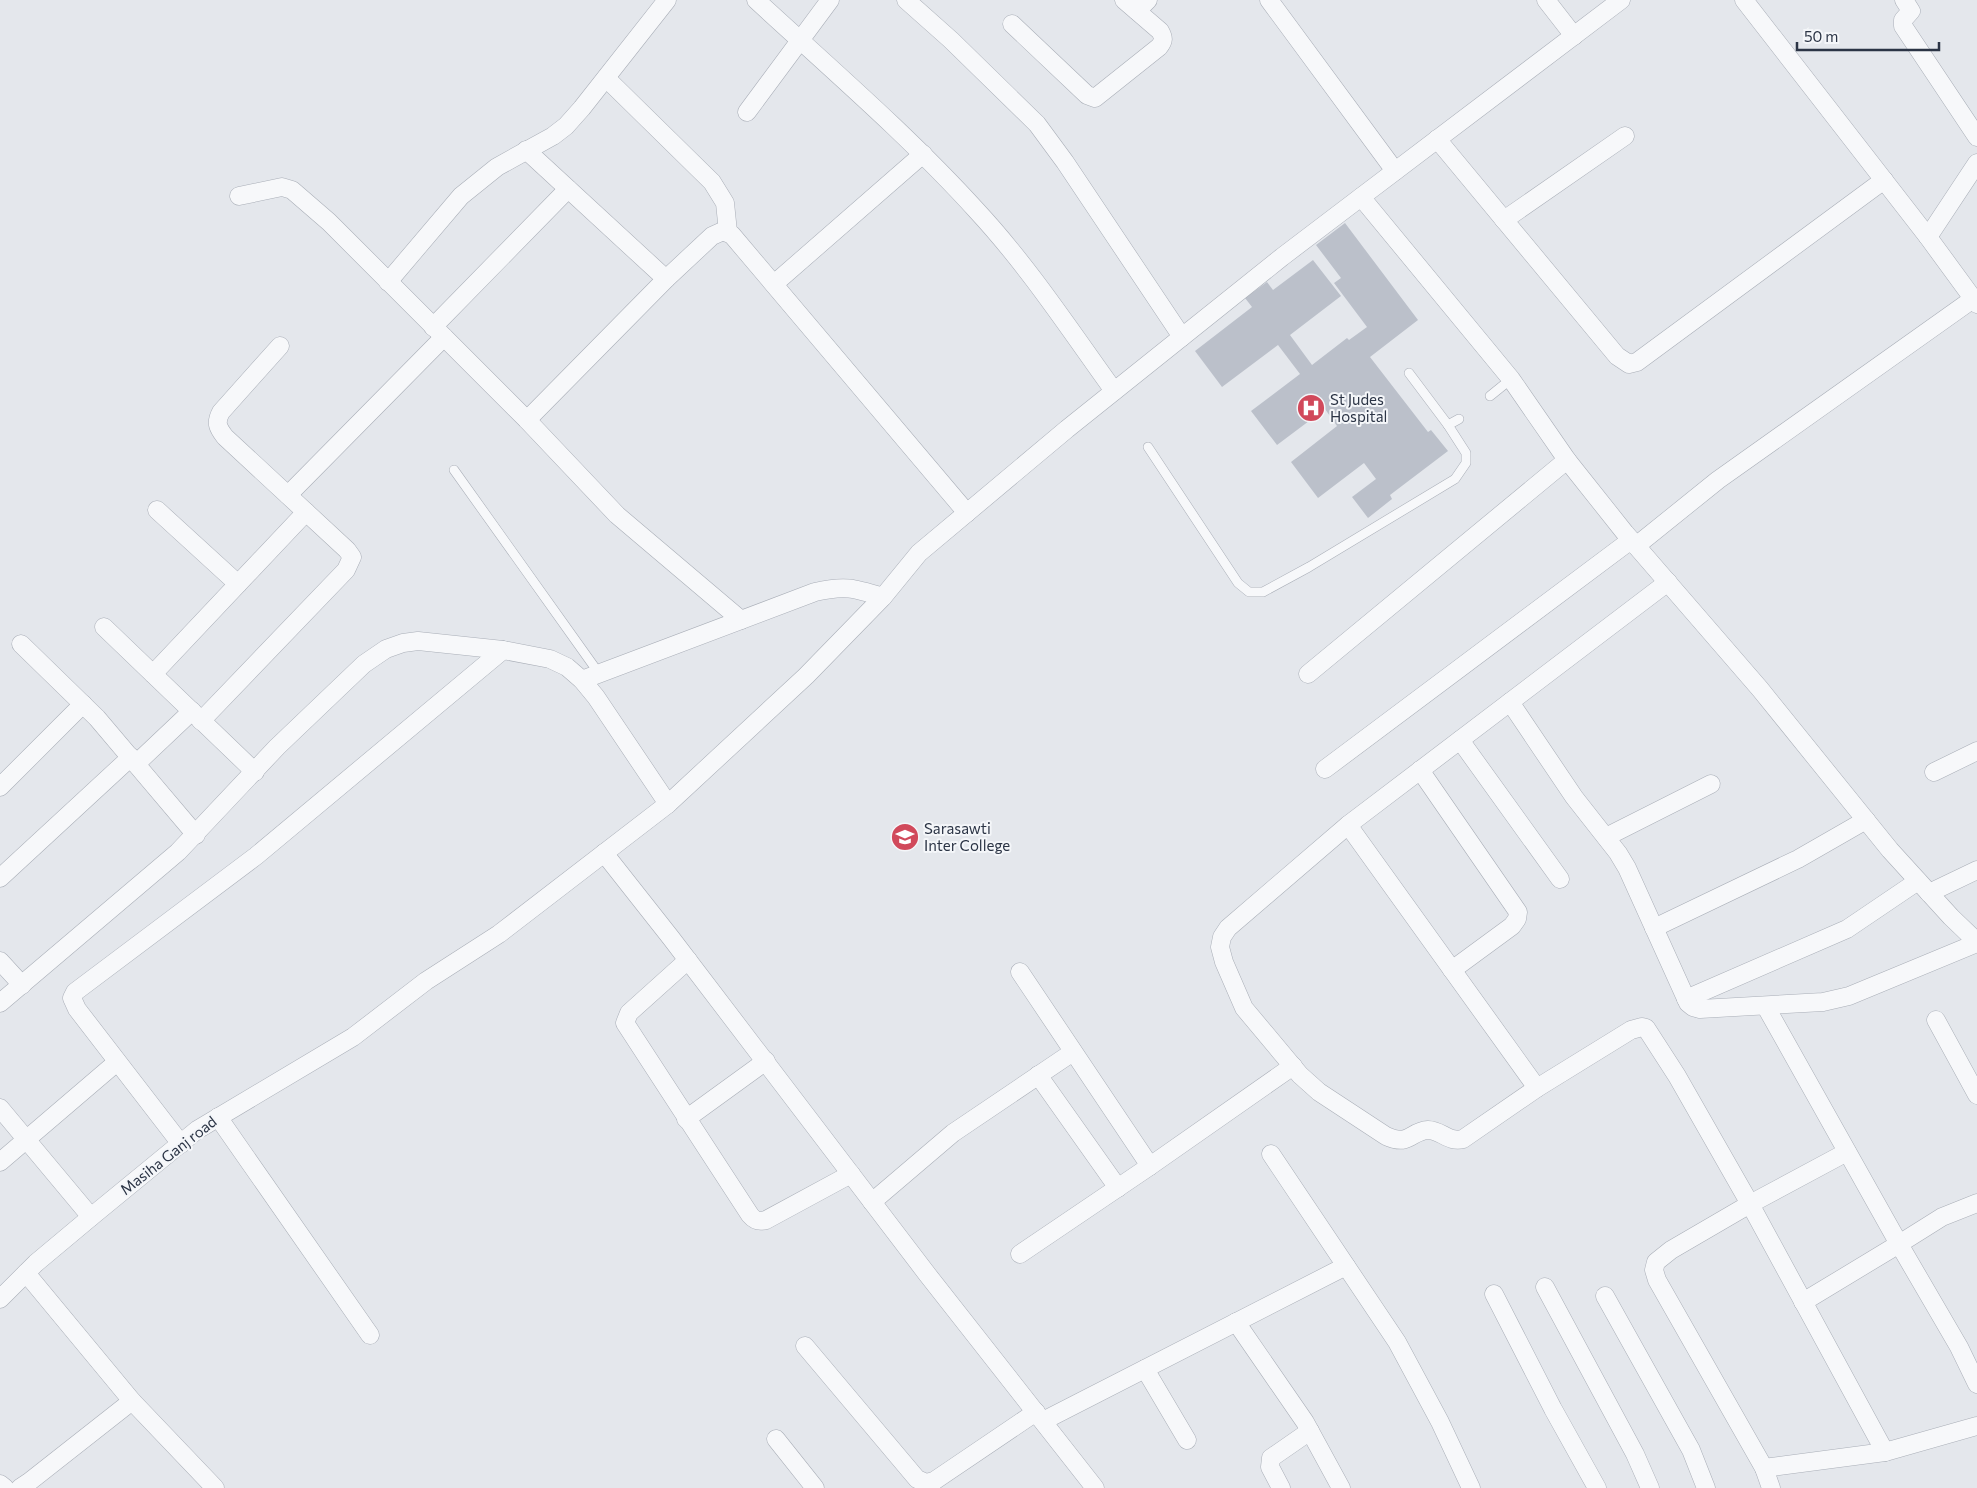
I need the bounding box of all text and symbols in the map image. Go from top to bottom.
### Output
scale bar [1797,20,1940,52]
text: 50 m [1804,27,1838,45]
place label: St Judes Hospital [1330,390,1387,425]
hospital icon: St Judes Hospital [1296,393,1326,423]
place label: Sarasawti Inter College [924,819,1010,854]
school or university icon: Sarasawti Inter College [890,822,920,852]
street label: Masiha Ganj road [116,1112,220,1198]

